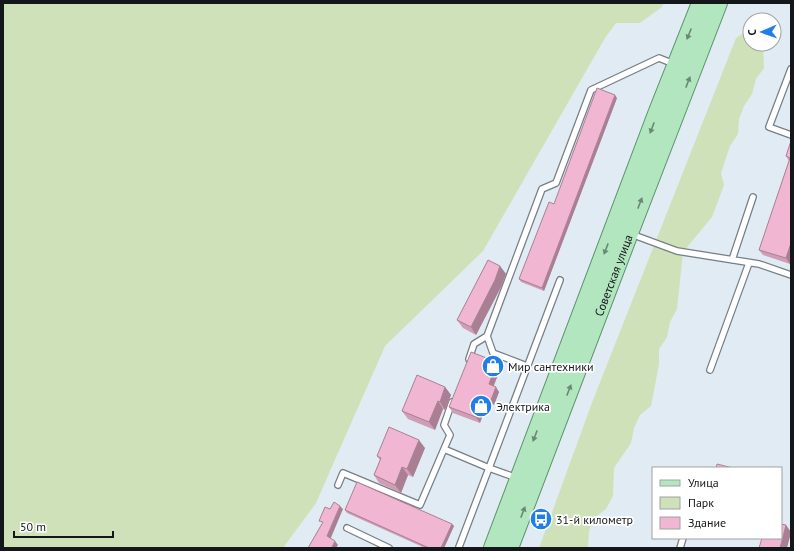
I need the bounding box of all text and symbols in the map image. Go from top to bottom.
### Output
north arrow [742,12,782,52]
one-way arrow [685,29,691,41]
text: С [745,29,759,36]
one-way arrow [685,75,691,87]
one-way arrow [649,122,655,134]
one-way arrow [638,197,644,209]
street label: Советская улица [591,232,635,318]
one-way arrow [603,244,609,256]
shop icon: Мир сантехники [480,353,506,379]
place label: Мир сантехники [508,359,594,374]
one-way arrow [567,383,573,395]
shop icon: Электрика [468,393,494,419]
place label: Электрика [496,399,550,414]
one-way arrow [532,431,538,443]
legend [652,467,782,539]
text: Улица [688,475,719,490]
text: Парк [688,495,714,510]
one-way arrow [521,505,527,517]
bus stop icon: 31-й километр [528,506,554,532]
place label: 31-й километр [556,512,633,527]
scale bar [14,513,113,539]
text: Здание [688,515,726,530]
text: 50 m [20,519,46,534]

